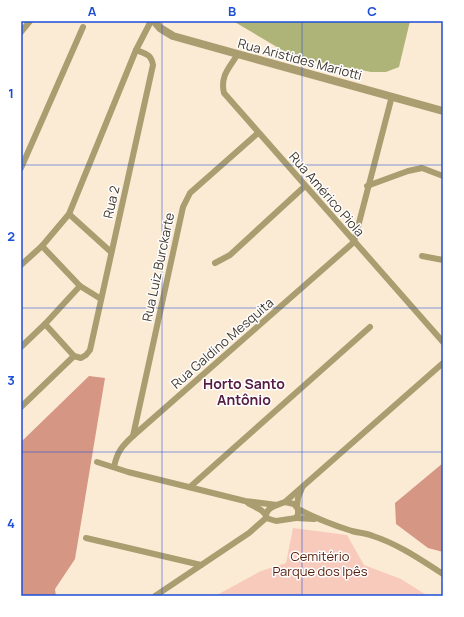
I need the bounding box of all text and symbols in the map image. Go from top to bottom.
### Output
text: A [88,2,97,20]
text: B [228,2,236,20]
text: C [367,2,377,20]
street label: Rua Aristides Mariotti [236,34,364,84]
text: 1 [8,84,14,102]
street label: Rua Américo Piola [285,148,369,240]
street label: Rua 2 [99,184,123,220]
street label: Rua Luiz Burckarte [138,210,178,323]
text: 2 [7,227,15,245]
street label: Rua Galdino Mesquita [167,294,277,392]
text: 3 [7,371,15,389]
district label: Horto Santo Antônio [203,374,285,409]
text: 4 [7,514,15,532]
park label: Cemitério Parque dos Ipês [273,547,368,580]

